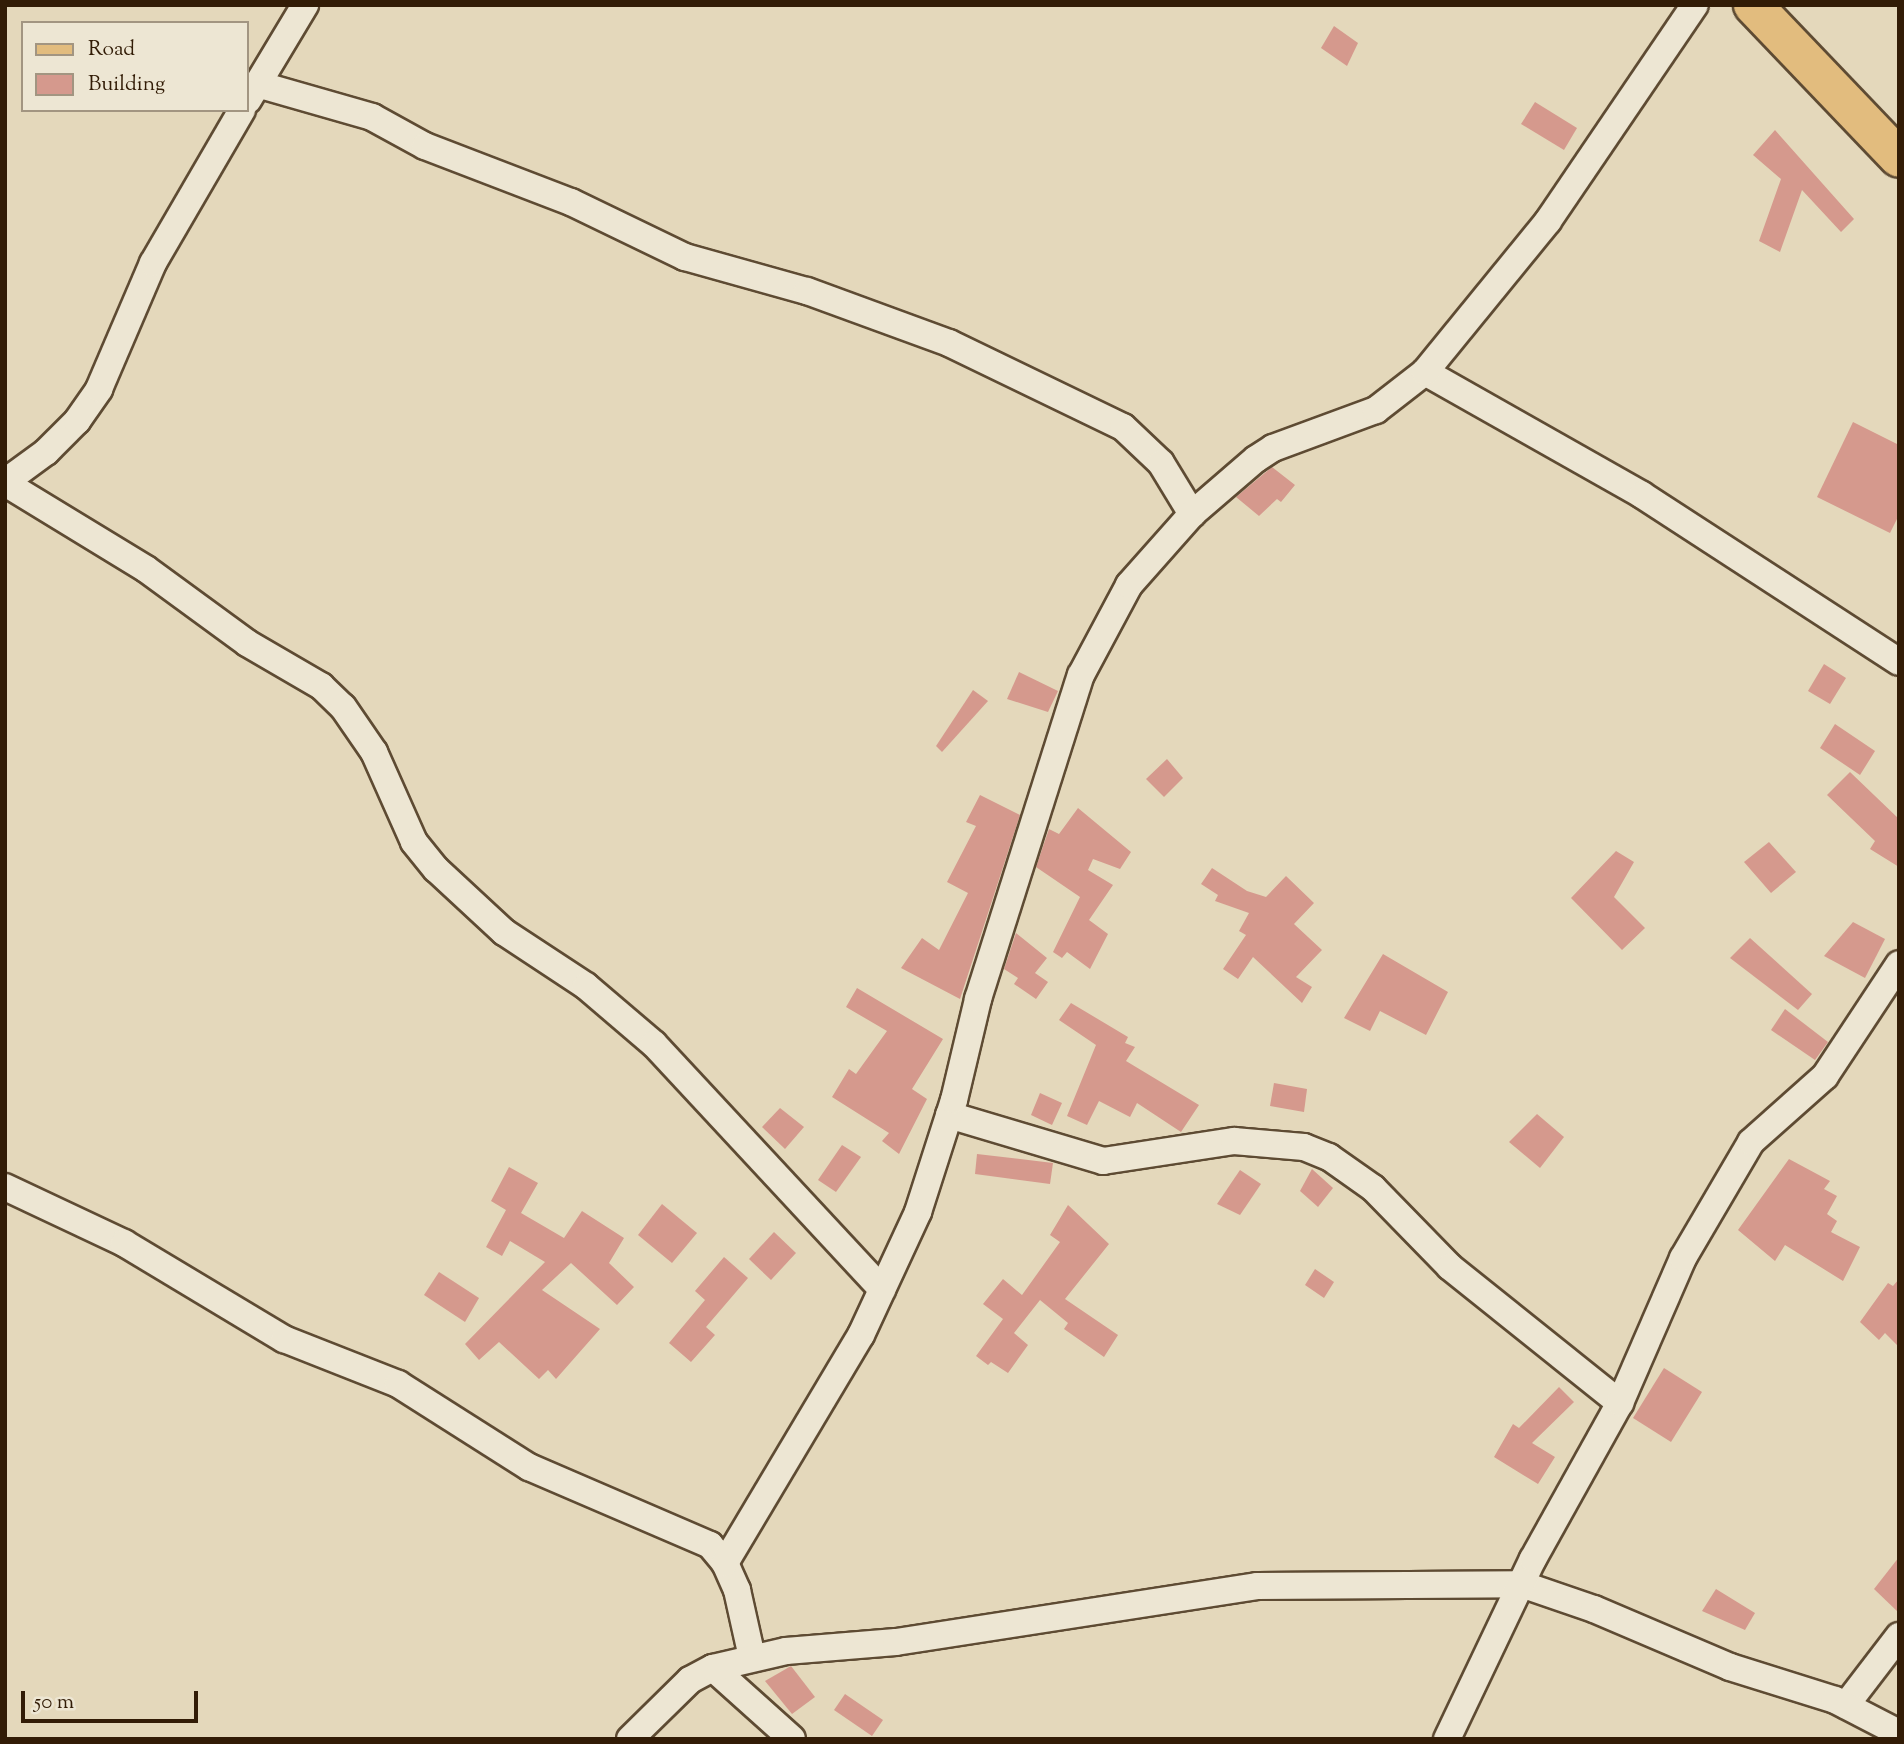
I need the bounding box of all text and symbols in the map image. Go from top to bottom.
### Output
legend [21,21,248,112]
text: Road [88,35,135,65]
text: Building [88,70,165,100]
scale bar [24,1678,201,1722]
text: 50 m [34,1688,74,1718]

